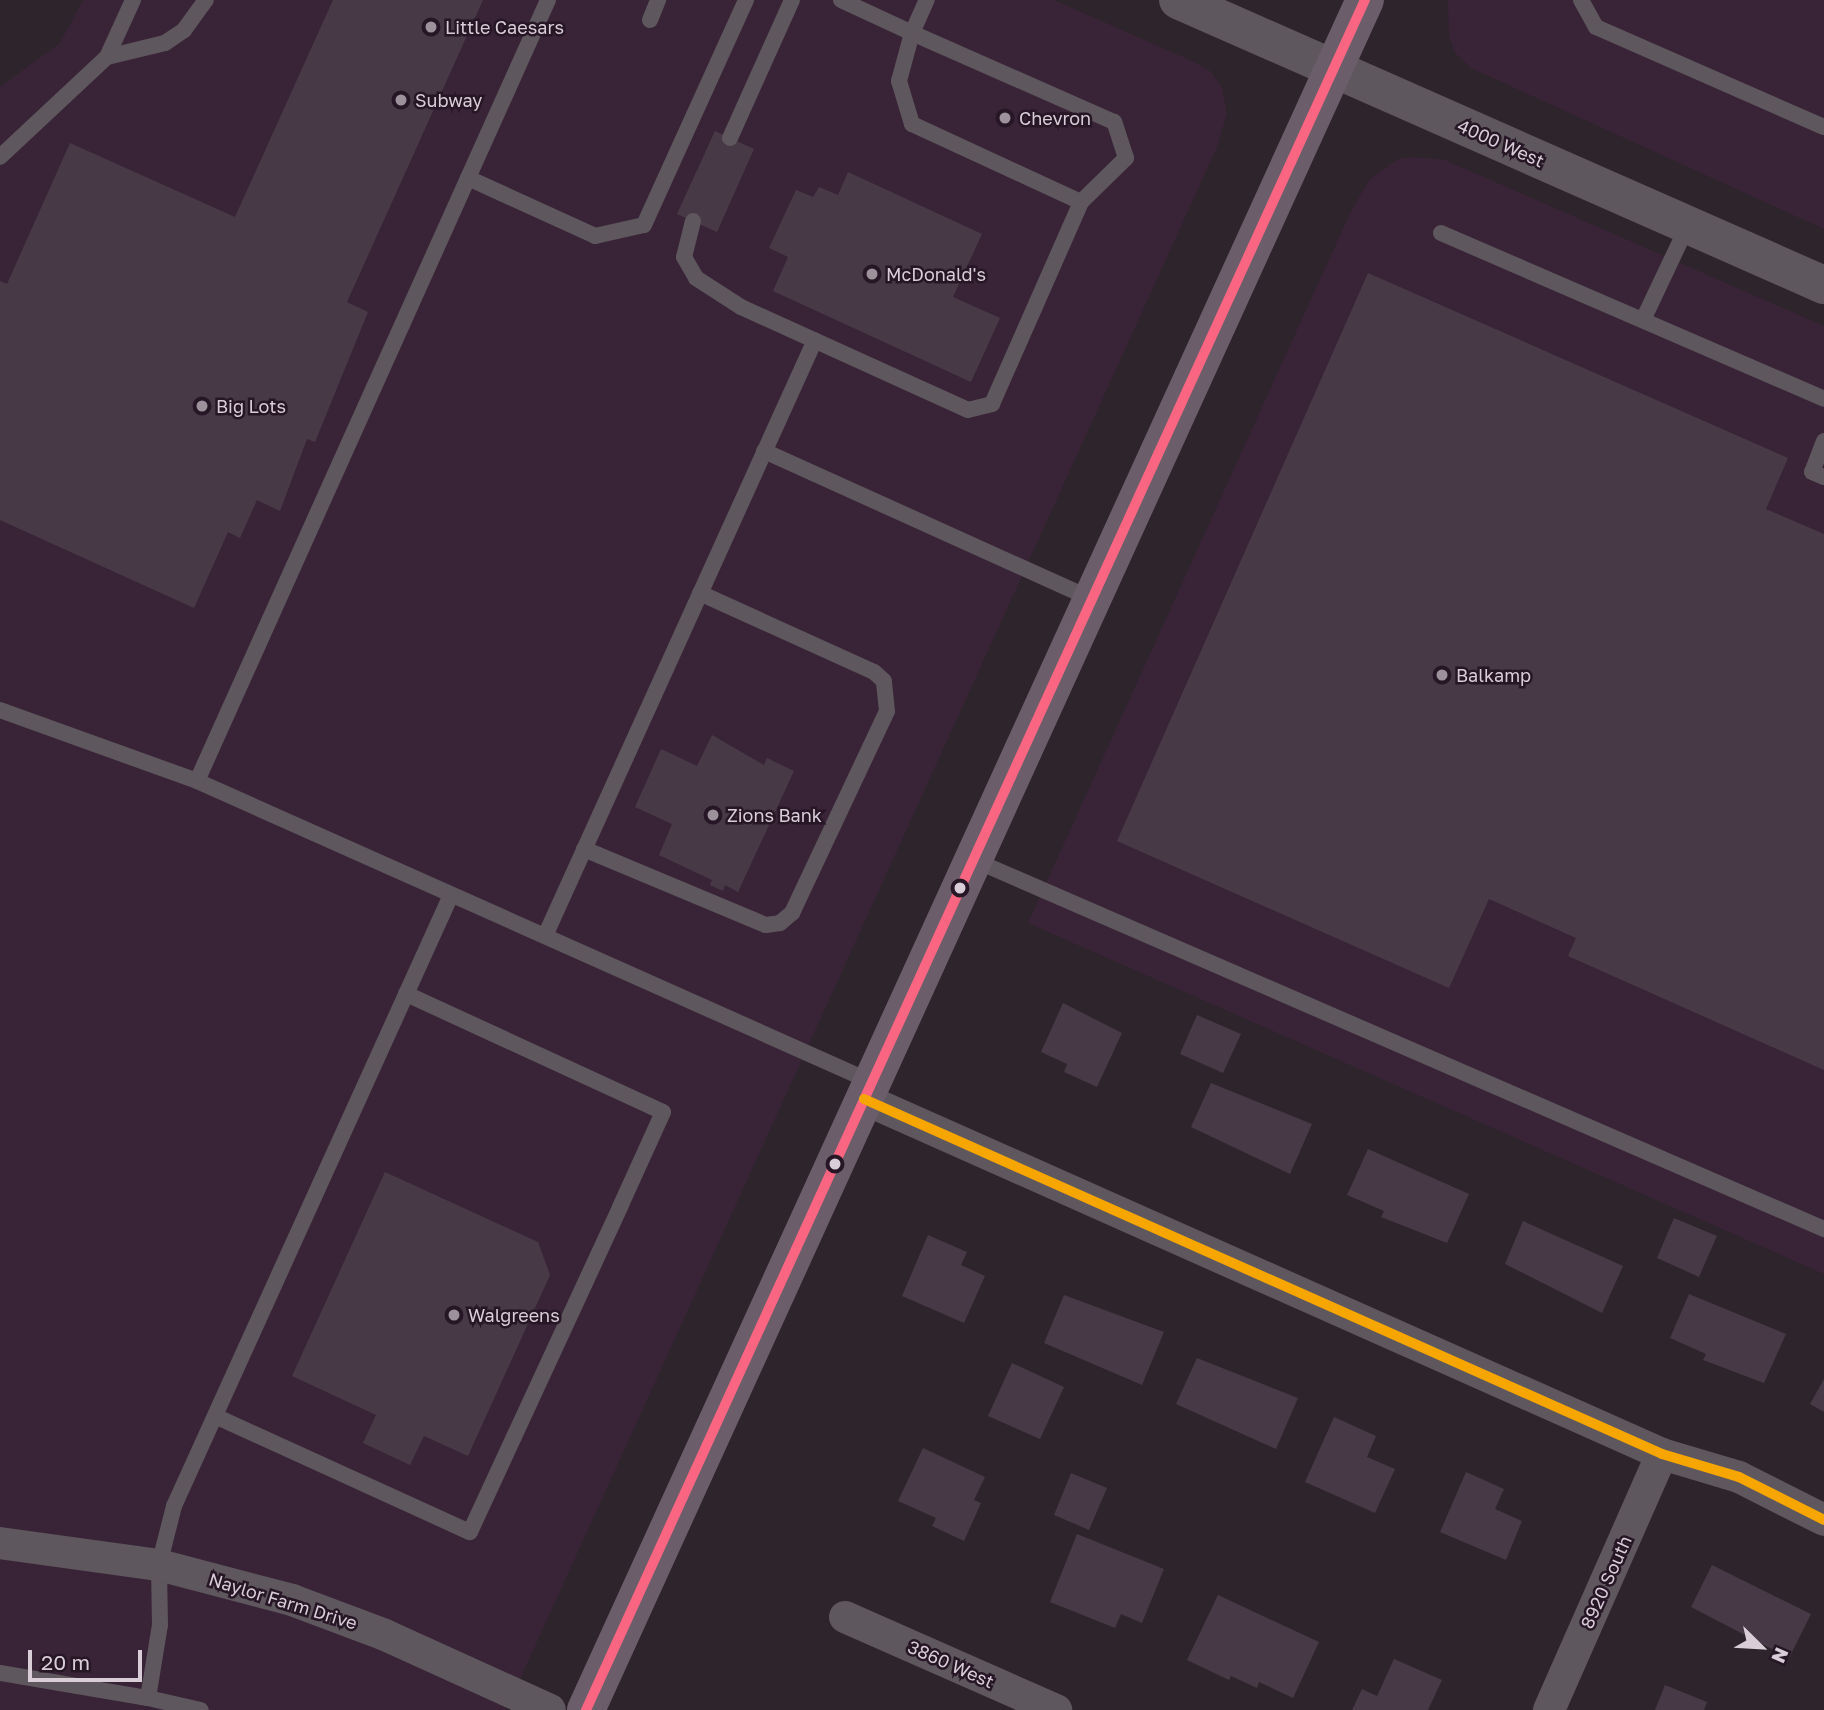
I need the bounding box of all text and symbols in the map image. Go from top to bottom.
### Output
place label: Little Caesars [445,16,564,38]
marker: Little Caesars [423,19,439,35]
place label: Subway [415,89,482,111]
marker: Subway [393,92,409,108]
place label: Chevron [1019,107,1091,129]
marker: Chevron [997,110,1013,126]
street label: 4000 West [1454,114,1548,172]
place label: McDonald's [886,263,986,285]
marker: McDonald's [864,266,880,282]
place label: Big Lots [216,395,286,417]
marker: Big Lots [194,398,210,414]
place label: Balkamp [1456,664,1531,686]
marker: Balkamp [1434,667,1450,683]
place label: Zions Bank [727,804,822,826]
marker: Zions Bank [705,807,721,823]
unlabelled marker [953,881,967,895]
unlabelled marker [828,1157,842,1171]
place label: Walgreens [468,1304,560,1326]
marker: Walgreens [446,1307,462,1323]
street label: 8920 South [1576,1532,1636,1632]
street label: Naylor Farm Drive [206,1568,360,1634]
north arrow [1726,1612,1796,1682]
street label: 3860 West [905,1635,997,1693]
scale bar [32,1636,145,1680]
text: N [1767,1644,1794,1667]
text: 20 m [41,1649,90,1675]

